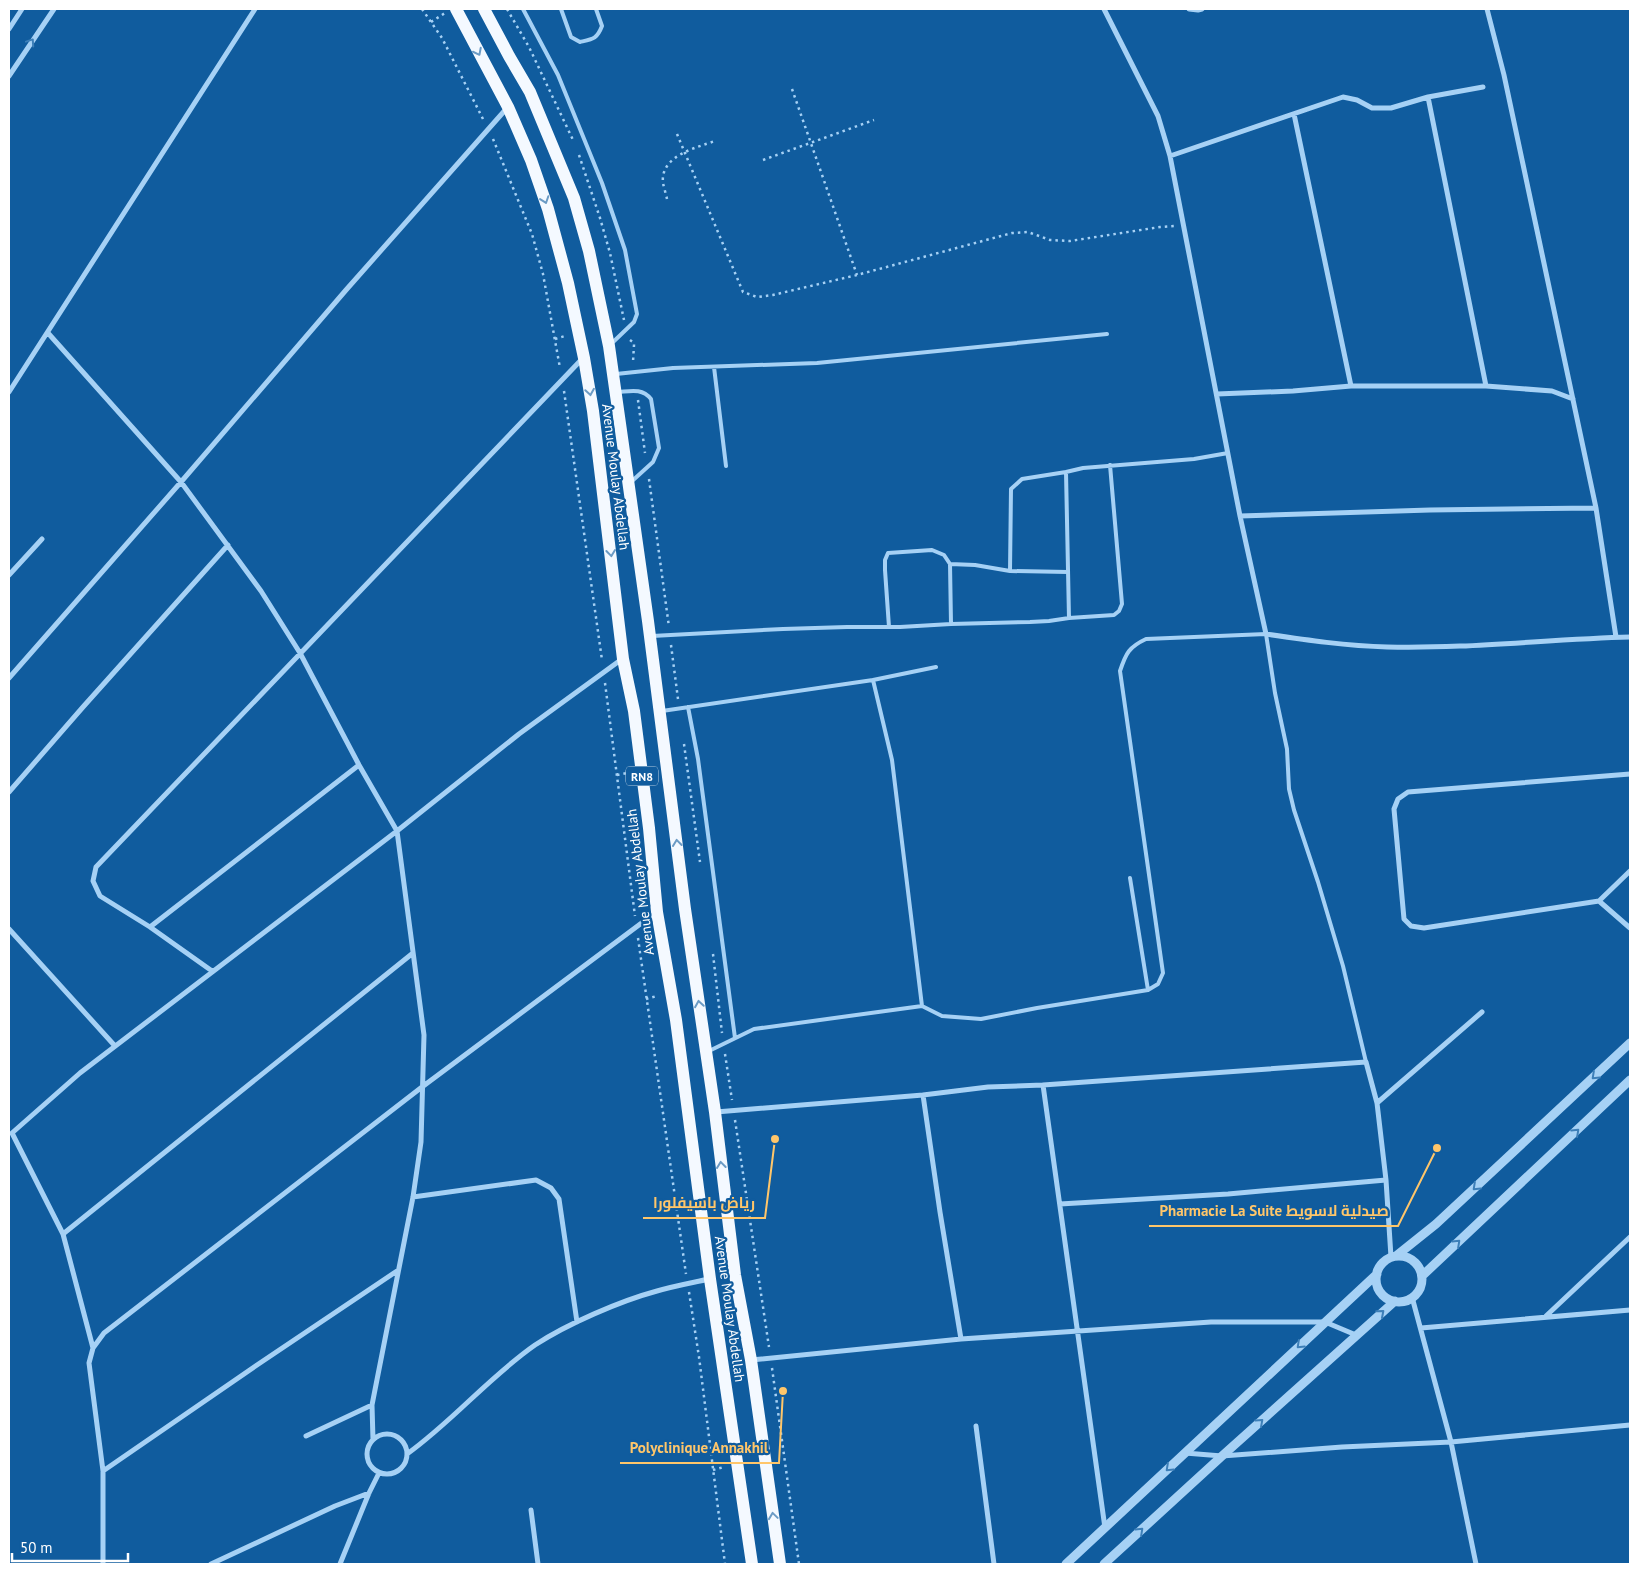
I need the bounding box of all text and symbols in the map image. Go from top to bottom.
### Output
one-way arrow [25,39,34,48]
one-way arrow [472,47,483,56]
one-way arrow [539,195,549,203]
one-way arrow [584,388,594,396]
street label: Avenue Moulay Abdellah [598,403,634,551]
one-way arrow [605,549,616,557]
road number: RN8 [626,766,658,786]
street label: Avenue Moulay Abdellah [622,808,658,956]
one-way arrow [672,839,683,847]
one-way arrow [694,1000,705,1008]
one-way arrow [1591,1070,1600,1079]
one-way arrow [1570,1129,1579,1138]
one-way arrow [717,1161,727,1169]
one-way arrow [1473,1181,1482,1190]
callout: رياض باسيفلورا [643,1188,765,1218]
text: رياض باسيفلورا [653,1193,755,1212]
callout: Pharmacie La Suite صيدلية لاسويط [1149,1196,1398,1226]
text: Pharmacie La Suite صيدلية لاسويط [1159,1201,1389,1220]
street label: Avenue Moulay Abdellah [711,1235,749,1383]
one-way arrow [1452,1240,1461,1249]
one-way arrow [1375,1310,1384,1319]
one-way arrow [1297,1339,1306,1348]
one-way arrow [1254,1419,1263,1428]
callout: Polyclinique Annakhil [620,1433,779,1463]
text: Polyclinique Annakhil [630,1438,769,1457]
one-way arrow [1165,1462,1174,1471]
one-way arrow [768,1512,778,1520]
one-way arrow [1134,1528,1143,1537]
scale bar [12,1530,129,1562]
text: 50 m [20,1538,53,1557]

